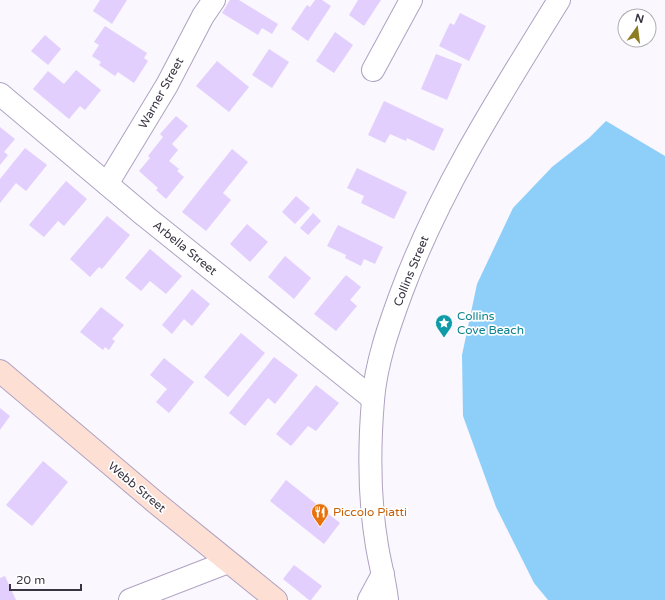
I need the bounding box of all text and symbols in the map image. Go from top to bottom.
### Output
north arrow [617,8,657,48]
text: N [633,11,645,26]
street label: Warner Street [136,55,186,131]
street label: Arbella Street [150,218,220,278]
street label: Collins Street [390,233,432,308]
place label: Collins Cove Beach [457,309,524,337]
place icon: Collins Cove Beach [434,313,454,338]
street label: Webb Street [105,459,169,515]
restaurant icon: Piccolo Piatti [310,502,330,527]
place label: Piccolo Piatti [333,505,407,519]
scale bar [10,566,81,592]
text: 20 m [16,573,45,587]

